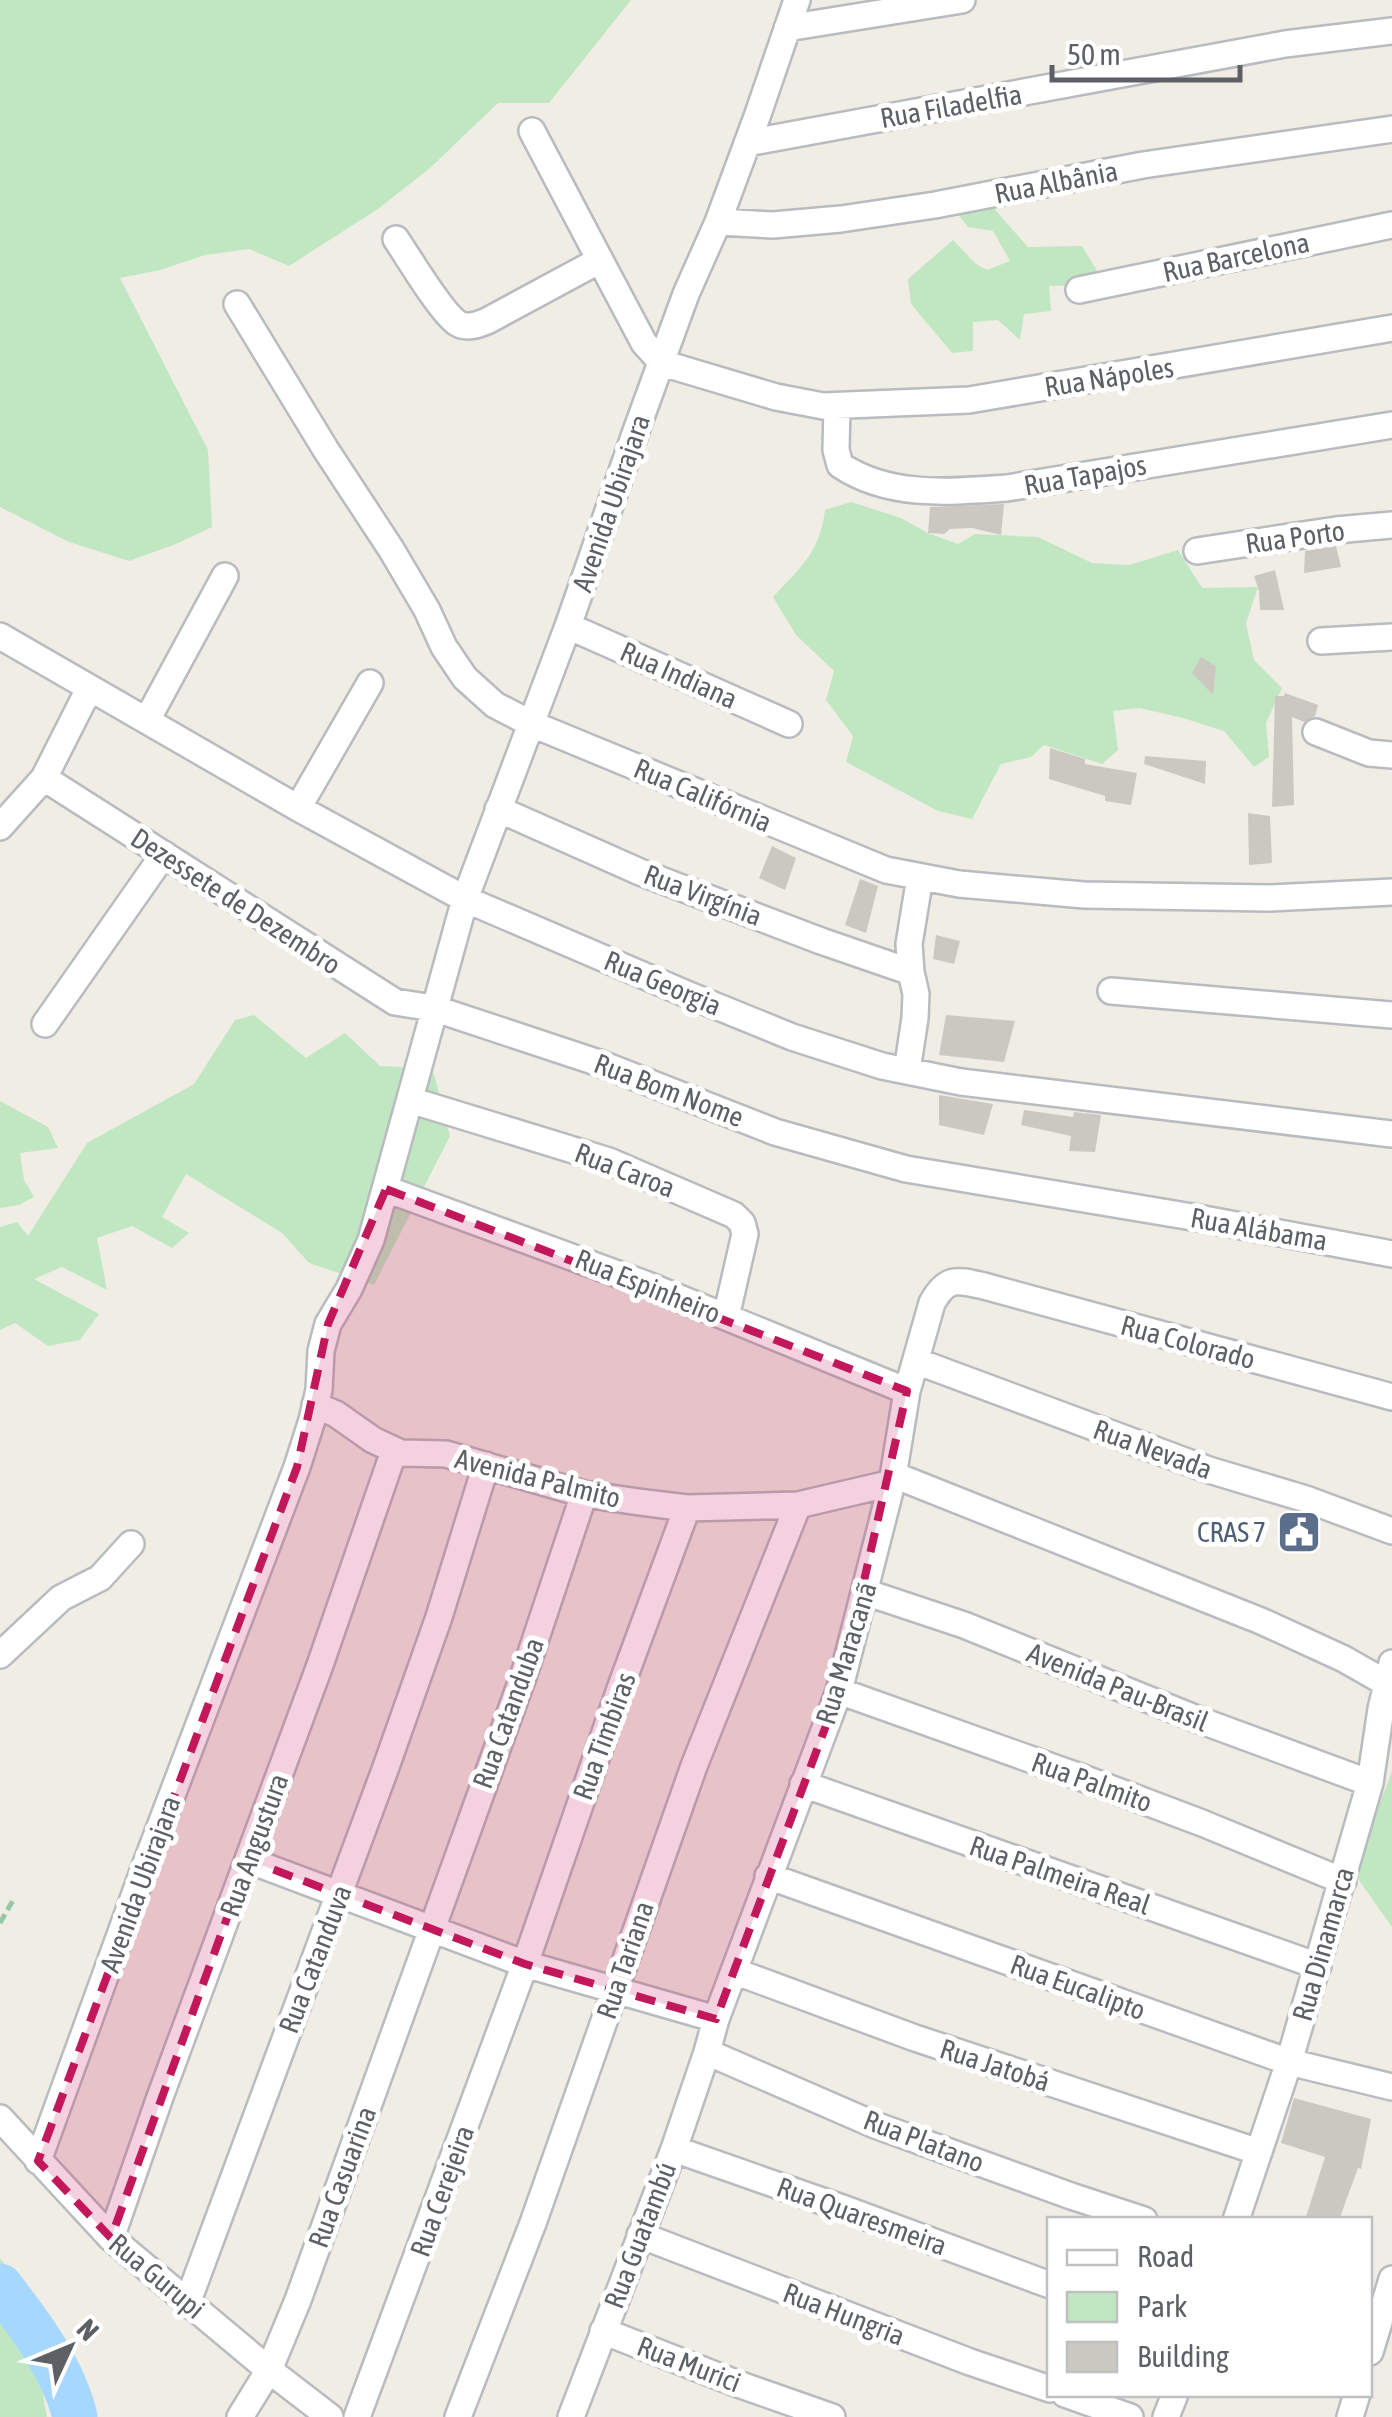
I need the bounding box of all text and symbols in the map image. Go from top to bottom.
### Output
scale bar [1052,20,1240,82]
text: 50 m [1067,37,1121,71]
street label: Rua Filadelfia [878,78,1024,134]
street label: Rua Albânia [992,154,1120,210]
street label: Rua Barcelona [1160,226,1312,288]
street label: Rua Nápoles [1042,351,1176,403]
street label: Avenida Ubirajara [566,410,656,596]
street label: Rua Tapajos [1021,449,1149,501]
street label: Rua Porto [1243,514,1347,560]
street label: Rua Indiana [616,635,742,715]
street label: Rua Califórnia [630,752,776,838]
street label: Dezessete de Dezembro [125,821,347,981]
street label: Rua Virgínia [640,858,766,932]
street label: Rua Georgia [600,944,726,1022]
street label: Rua Bom Nome [590,1047,748,1133]
street label: Rua Caroa [571,1136,679,1204]
street label: Rua Alábama [1188,1201,1330,1257]
street label: Rua Espinheiro [571,1242,725,1330]
street label: Rua Colorado [1117,1309,1259,1375]
street label: Rua Nevada [1089,1413,1217,1485]
street label: Avenida Palmito [452,1442,624,1514]
public building icon: CRAS 7 [1276,1509,1322,1555]
place label: CRAS 7 [1197,1516,1266,1548]
street label: Rua Maracanã [809,1578,883,1728]
street label: Rua Catanduba [466,1633,550,1793]
street label: Avenida Pau-Brasil [1023,1636,1214,1738]
street label: Rua Timbiras [566,1668,642,1804]
street label: Rua Palmito [1028,1745,1156,1819]
street label: Rua Angustura [213,1769,295,1921]
street label: Avenida Ubirajara [93,1792,187,1976]
street label: Rua Palmeira Real [965,1829,1155,1921]
street label: Rua Dinamarca [1286,1864,1360,2024]
street label: Rua Catanduva [272,1881,358,2037]
street label: Rua Tariana [590,1897,660,2023]
street label: Rua Eucalipto [1006,1948,1150,2026]
street label: Rua Jatobá [936,2032,1054,2098]
street label: Rua Casuarina [302,2102,382,2252]
street label: Rua Platano [859,2103,989,2179]
street label: Rua Cerejeira [404,2121,480,2261]
street label: Rua Guatambú [598,2157,682,2313]
street label: Rua Quaresmeira [773,2170,951,2262]
legend [1047,2217,1372,2397]
street label: Rua Gurupi [103,2227,211,2325]
text: Road [1137,2239,1194,2273]
street label: Rua Hungria [779,2276,909,2352]
text: Park [1137,2289,1187,2323]
north arrow [20,2297,120,2397]
text: N [71,2313,105,2347]
street label: Rua Murici [633,2330,745,2398]
text: Building [1137,2339,1229,2373]

